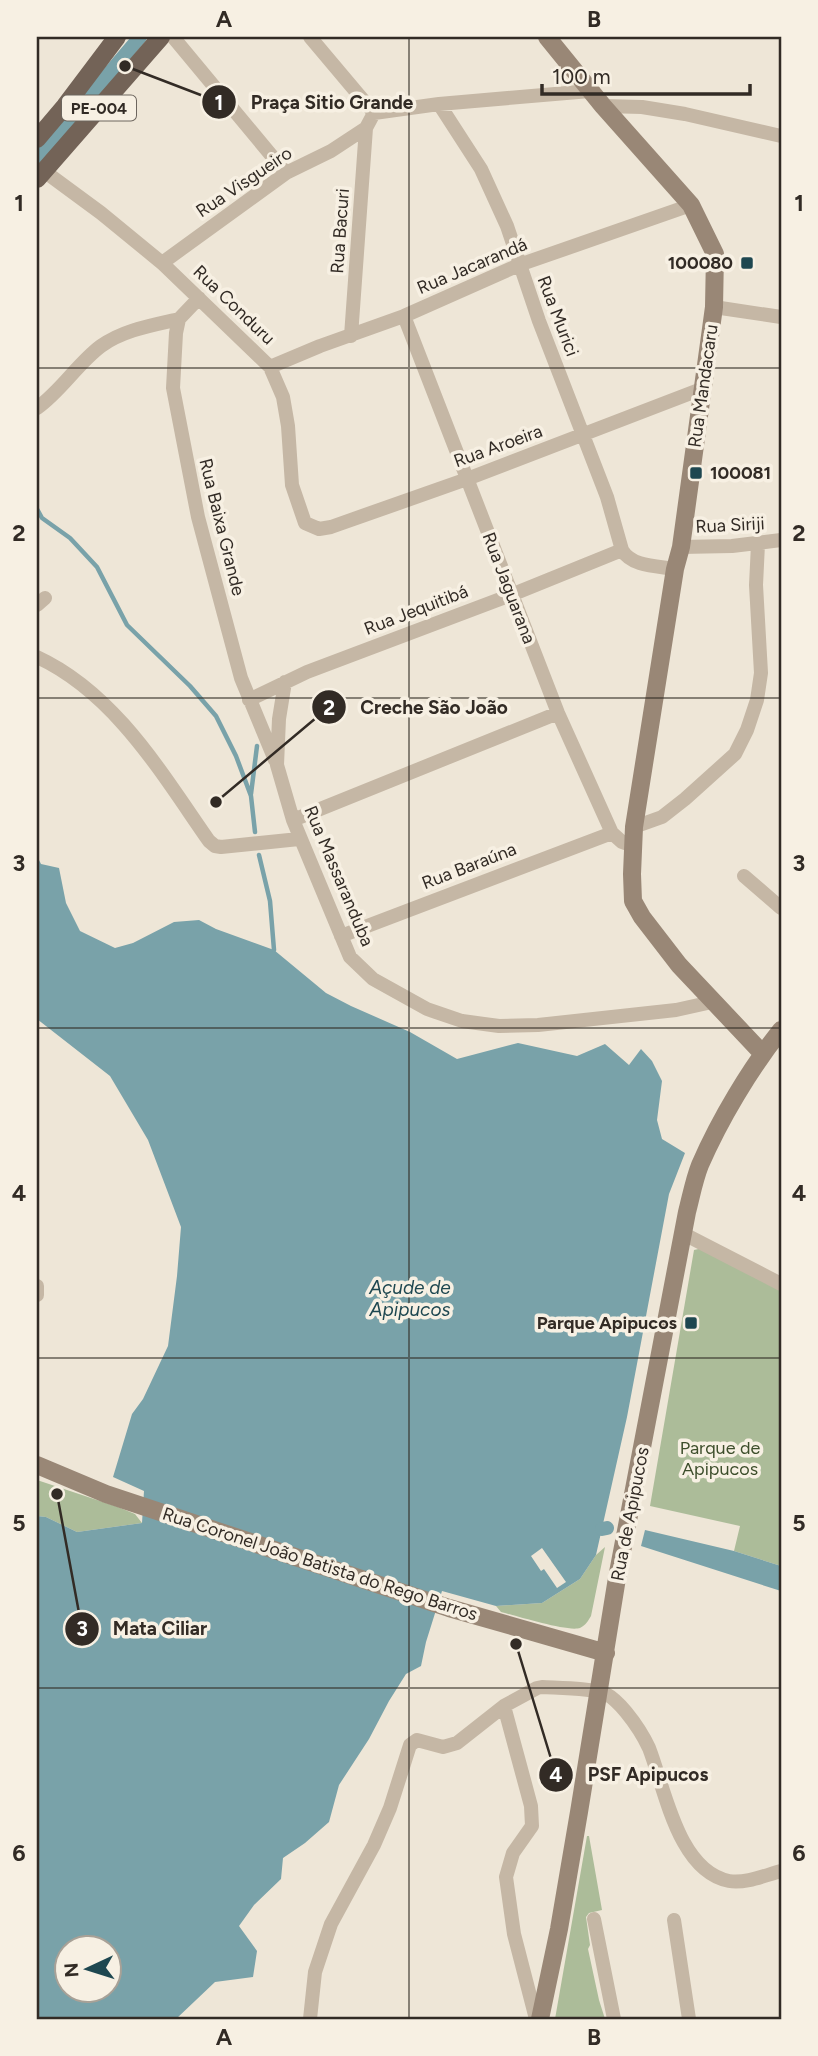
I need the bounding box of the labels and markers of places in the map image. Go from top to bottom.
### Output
callout: Praça Sitio Grande [202,82,427,122]
place label: 100080 [668,252,733,274]
marker: 100080 [739,255,755,271]
place label: 100081 [710,462,771,484]
marker: 100081 [688,465,704,481]
callout: Creche São João [312,687,522,727]
place label: Parque Apipucos [537,1312,678,1334]
marker: Parque Apipucos [683,1315,699,1331]
callout: Mata Ciliar [64,1609,221,1649]
callout: PSF Apipucos [539,1755,722,1795]

